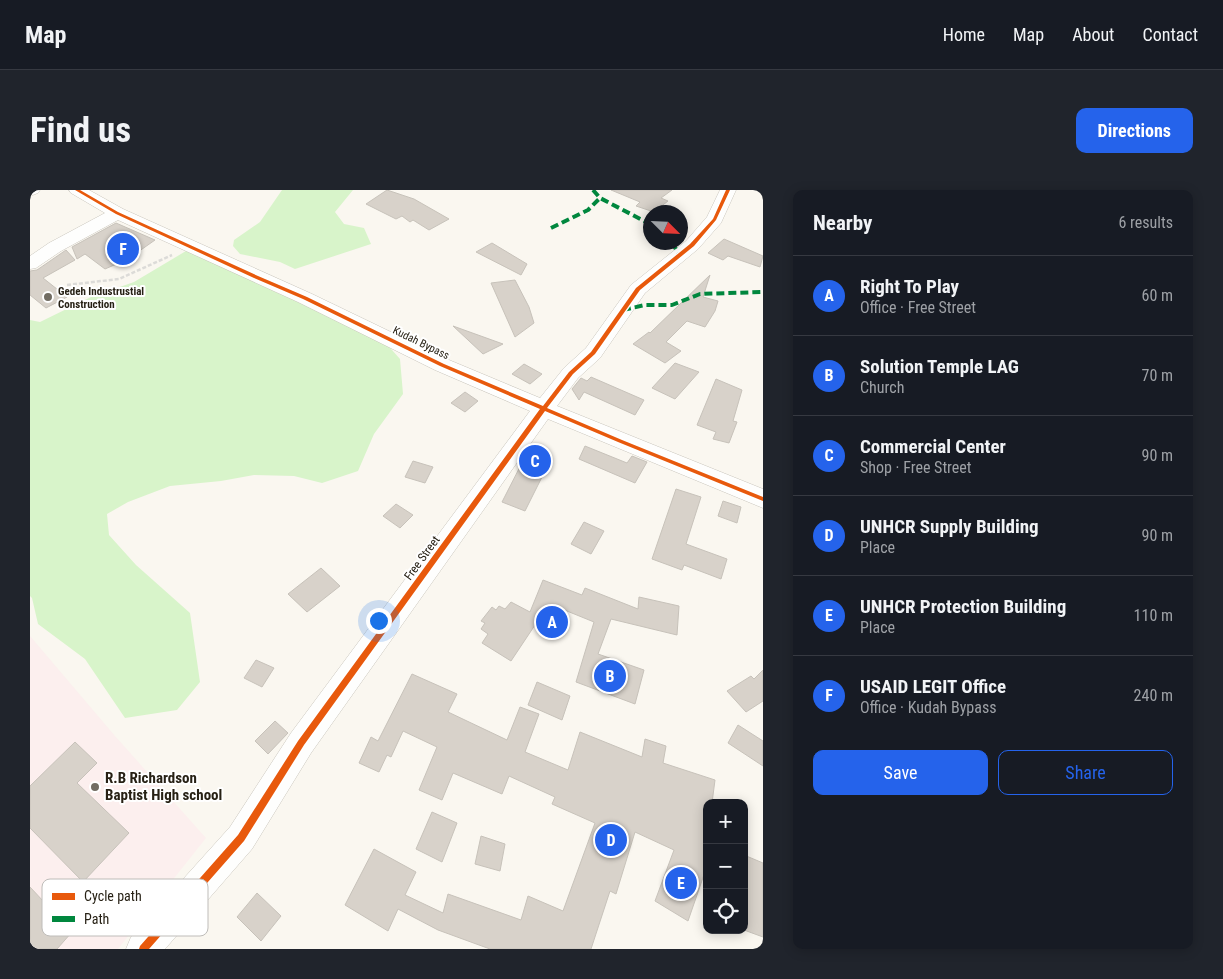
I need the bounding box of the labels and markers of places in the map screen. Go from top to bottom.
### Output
pin: F [107,230,139,268]
place label: Gedeh Industrustial Construction [58,285,144,311]
marker: Gedeh Industrustial Construction [42,291,54,303]
pin: C [519,442,551,480]
pin: A [536,603,568,641]
pin: B [594,657,626,695]
place label: R.B Richardson Baptist High school [105,769,222,804]
marker: R.B Richardson Baptist High school [89,781,101,793]
pin: D [595,821,627,859]
pin: E [665,864,697,902]

